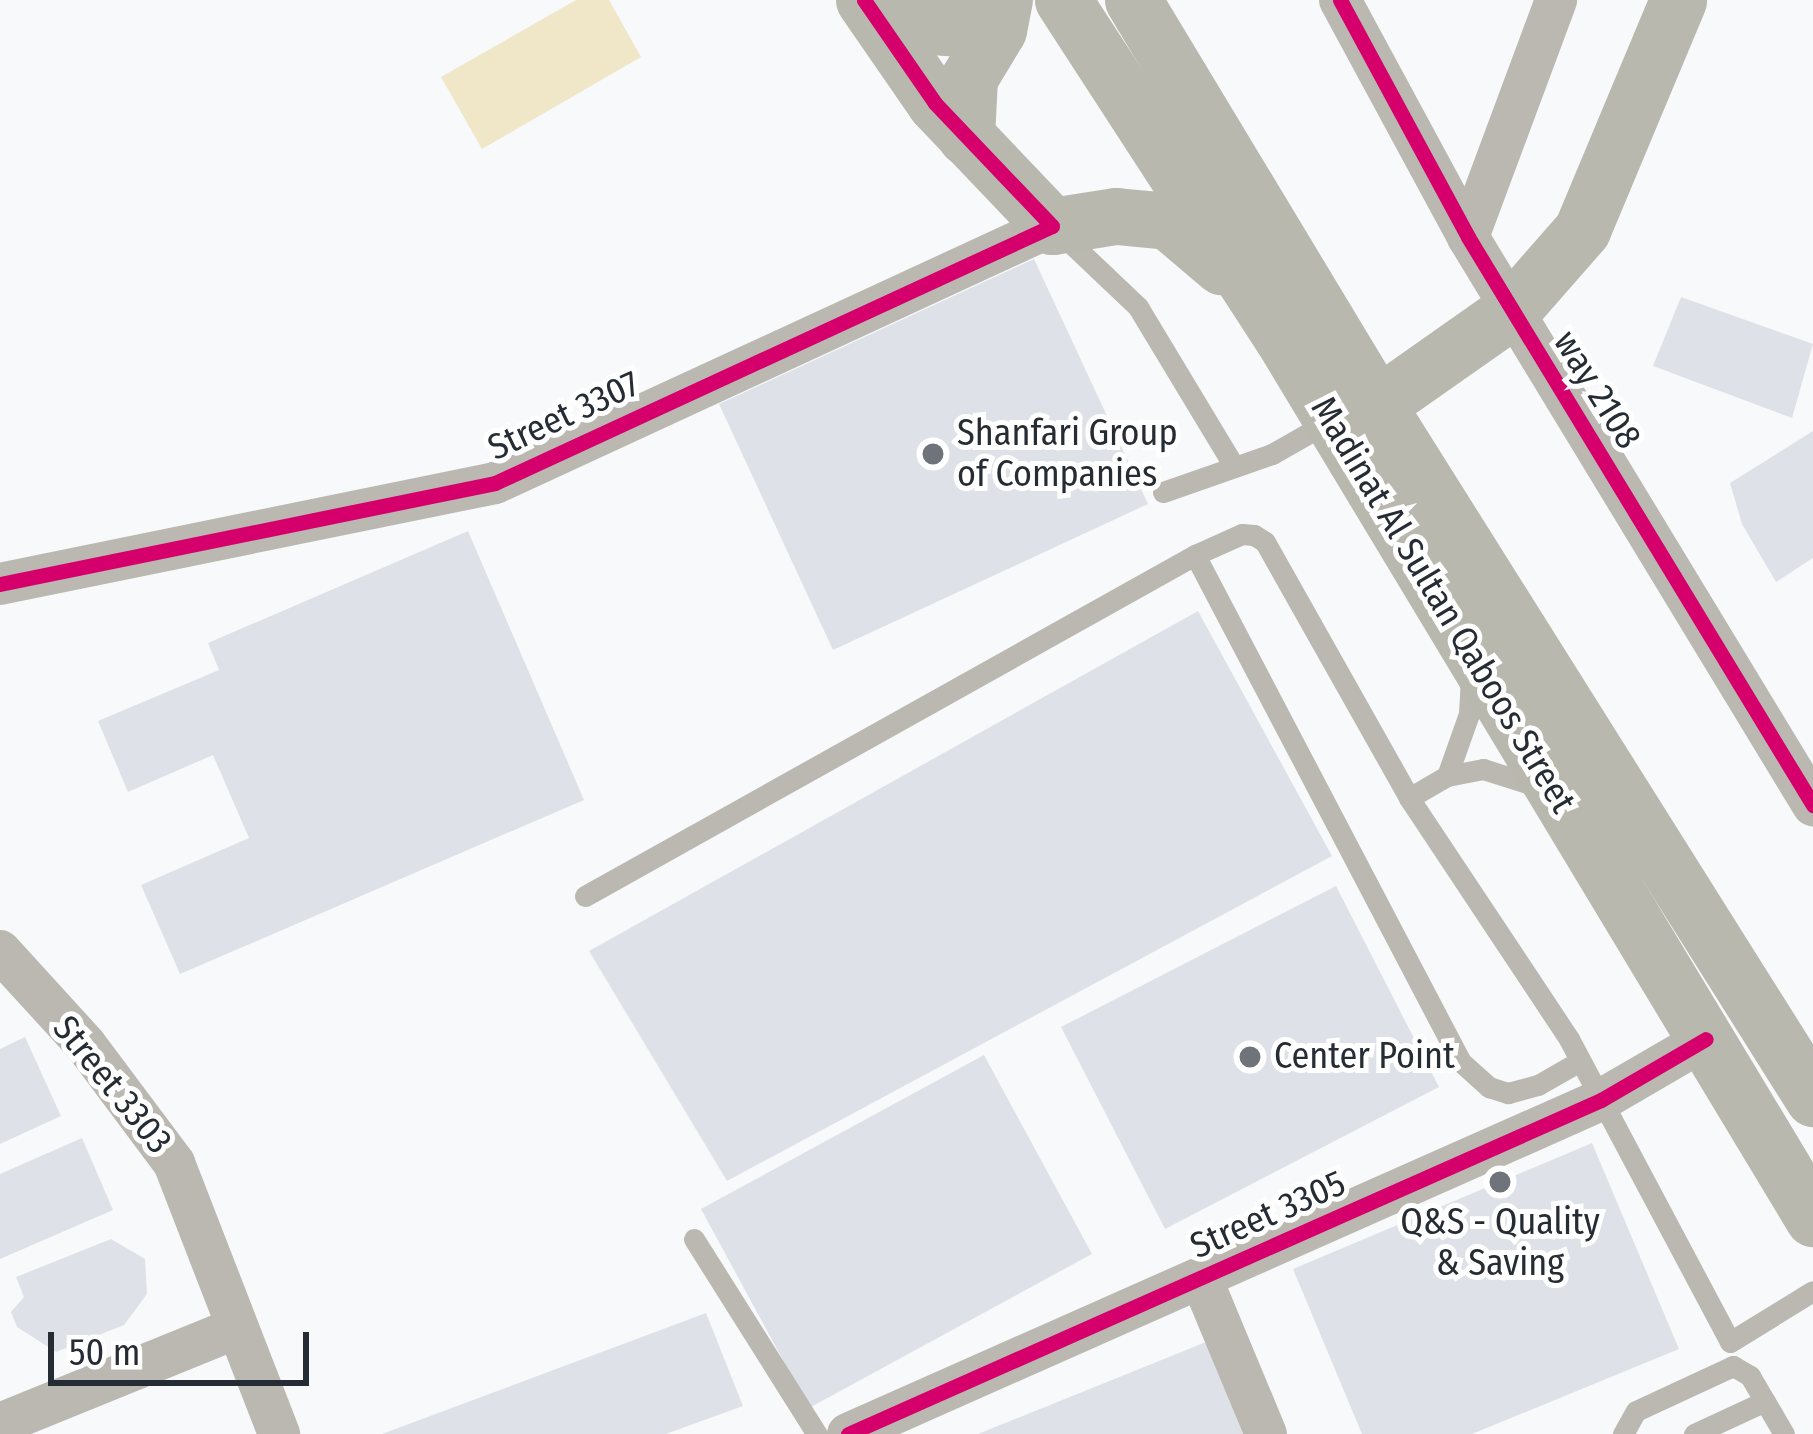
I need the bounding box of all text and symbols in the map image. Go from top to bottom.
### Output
street label: way 2108 [1544,323,1650,457]
street label: Street 3307 [481,362,647,470]
street label: Madinat Al Sultan Qaboos Street [1302,389,1584,821]
place label: Shanfari Group of Companies [957,411,1178,496]
marker: Shanfari Group of Companies [920,441,946,467]
street label: Street 3303 [44,1008,180,1162]
place label: Center Point [1274,1035,1455,1079]
marker: Center Point [1237,1044,1263,1070]
street label: Street 3305 [1184,1162,1352,1268]
marker: Q&S - Quality & Saving [1487,1169,1513,1195]
place label: Q&S - Quality & Saving [1400,1200,1600,1285]
scale bar [54,1308,315,1382]
text: 50 m [69,1331,140,1375]

